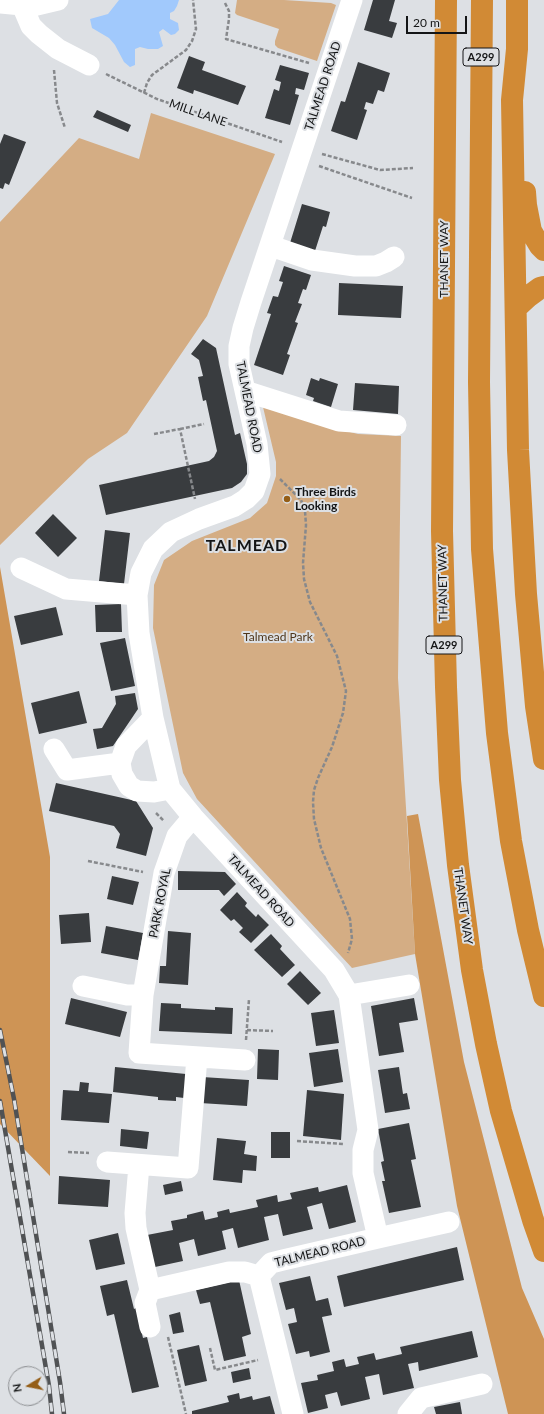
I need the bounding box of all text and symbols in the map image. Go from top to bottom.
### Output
scale bar [408,8,469,34]
text: 20 m [413,15,440,30]
street label: TALMEAD ROAD [302,40,344,132]
road number: A299 [463,48,499,66]
street label: MILL LANE [167,96,229,130]
street label: THANET WAY [437,220,451,298]
street label: TALMEAD ROAD [233,360,265,454]
place label: Three Birds Looking [295,485,356,513]
marker: Three Birds Looking [282,494,292,504]
district label: TALMEAD [206,536,288,556]
street label: THANET WAY [435,544,451,622]
park label: Talmead Park [243,630,313,644]
road number: A299 [426,636,462,654]
street label: TALMEAD ROAD [225,852,297,930]
street label: PARK ROYAL [146,867,174,939]
street label: THANET WAY [450,867,476,945]
street label: TALMEAD ROAD [273,1234,367,1270]
north arrow [8,1366,48,1406]
text: N [10,1383,24,1393]

